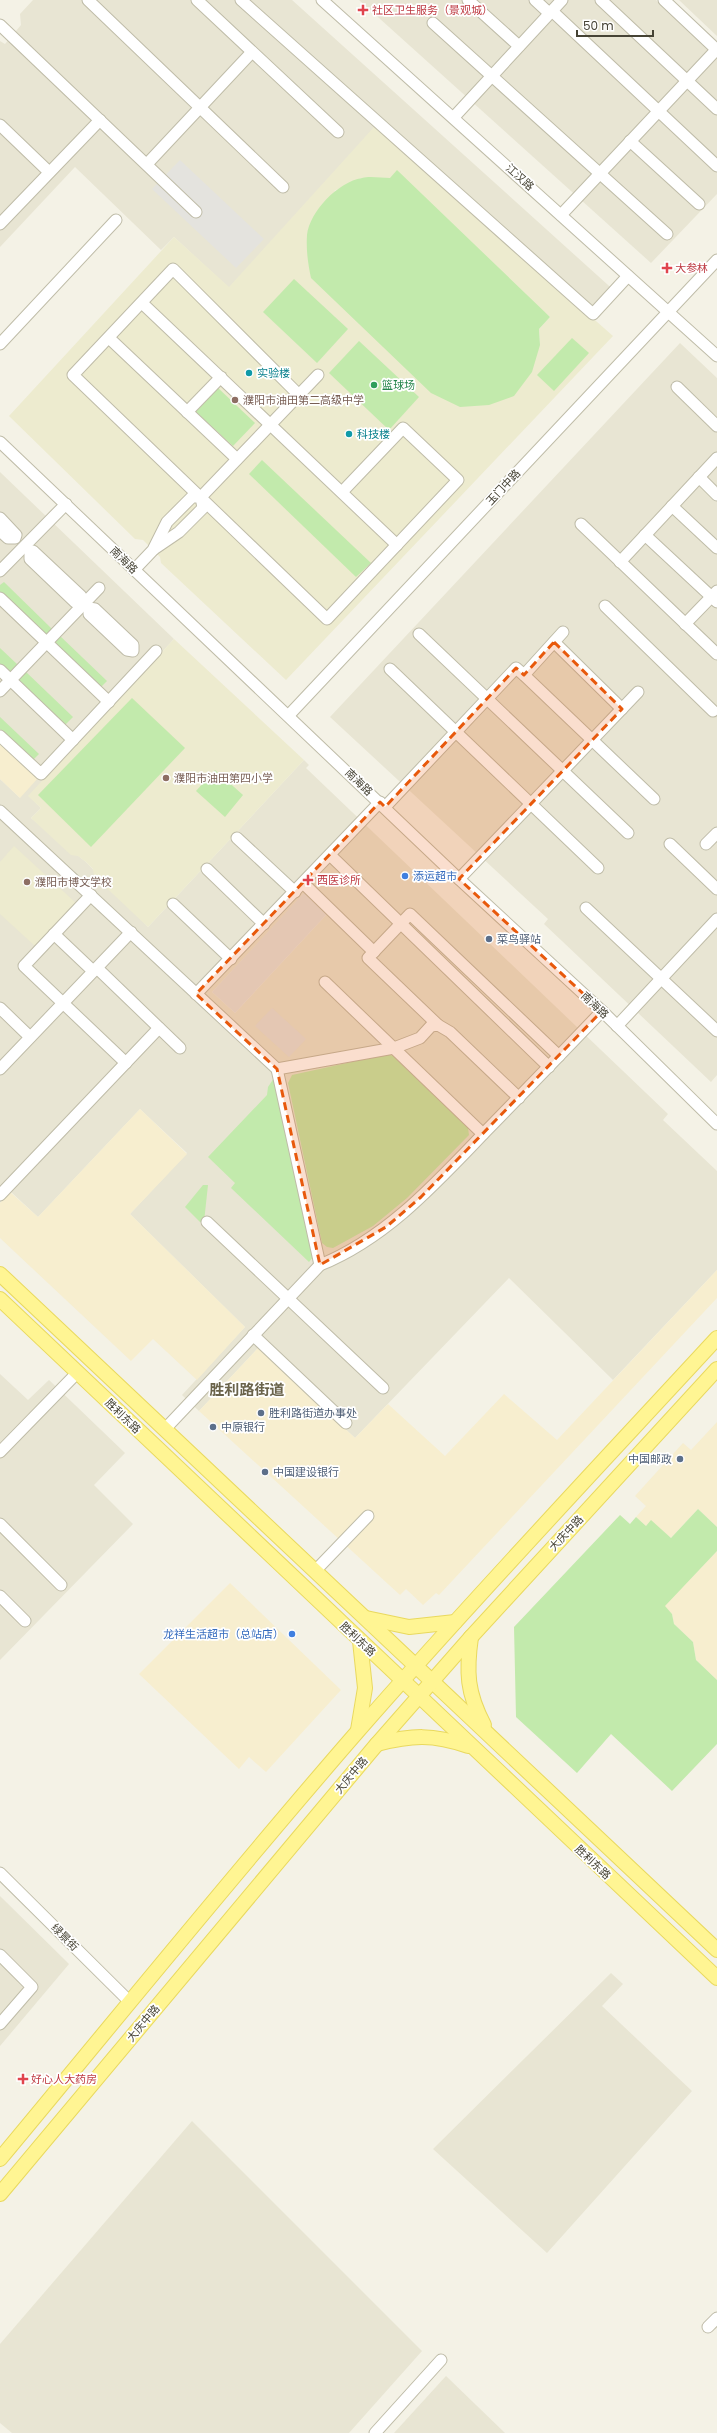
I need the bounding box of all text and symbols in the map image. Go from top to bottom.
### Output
place label: 社区卫生服务（景观城） [372,2,493,18]
marker: 社区卫生服务（景观城） [357,4,369,16]
scale bar [577,12,653,38]
text: 50 m [583,17,614,34]
street label: 江汉路 [502,160,538,194]
place label: 大参林 [675,260,708,276]
marker: 大参林 [662,263,672,273]
place label: 实验楼 [257,365,290,381]
marker: 实验楼 [244,368,254,378]
place label: 篮球场 [382,377,415,393]
marker: 篮球场 [369,380,379,390]
place label: 濮阳市油田第二高级中学 [243,392,364,408]
marker: 濮阳市油田第二高级中学 [230,395,240,405]
place label: 科技楼 [357,426,390,442]
marker: 科技楼 [344,429,354,439]
street label: 玉门中路 [482,465,524,509]
street label: 南海路 [107,543,141,577]
street label: 南海路 [342,765,376,799]
place label: 濮阳市油田第四小学 [174,770,273,786]
marker: 濮阳市油田第四小学 [161,773,171,783]
place label: 添运超市 [413,868,457,884]
marker: 添运超市 [400,871,410,881]
place label: 西医诊所 [317,872,361,888]
place label: 濮阳市博文学校 [35,874,112,890]
marker: 西医诊所 [302,874,314,886]
marker: 濮阳市博文学校 [22,877,32,887]
place label: 菜鸟驿站 [497,931,541,947]
marker: 菜鸟驿站 [484,934,494,944]
street label: 南海路 [577,988,613,1022]
district label: 胜利路街道 [209,1379,285,1400]
street label: 胜利东路 [102,1395,144,1437]
place label: 胜利路街道办事处 [269,1405,357,1421]
marker: 胜利路街道办事处 [256,1408,266,1418]
place label: 中原银行 [221,1419,265,1435]
marker: 中原银行 [208,1422,218,1432]
place label: 中国邮政 [628,1451,672,1467]
marker: 中国邮政 [675,1454,685,1464]
place label: 中国建设银行 [273,1464,339,1480]
marker: 中国建设银行 [260,1467,270,1477]
street label: 大庆中路 [545,1511,587,1555]
street label: 胜利东路 [336,1618,380,1660]
place label: 龙祥生活超市（总站店） [163,1626,284,1642]
marker: 龙祥生活超市（总站店） [287,1629,297,1639]
street label: 大庆中路 [331,1753,371,1797]
street label: 胜利东路 [571,1841,615,1883]
street label: 绿景街 [48,1920,82,1954]
street label: 大庆中路 [123,2001,163,2045]
place label: 好心人大药房 [31,2071,97,2087]
marker: 好心人大药房 [18,2074,28,2084]

